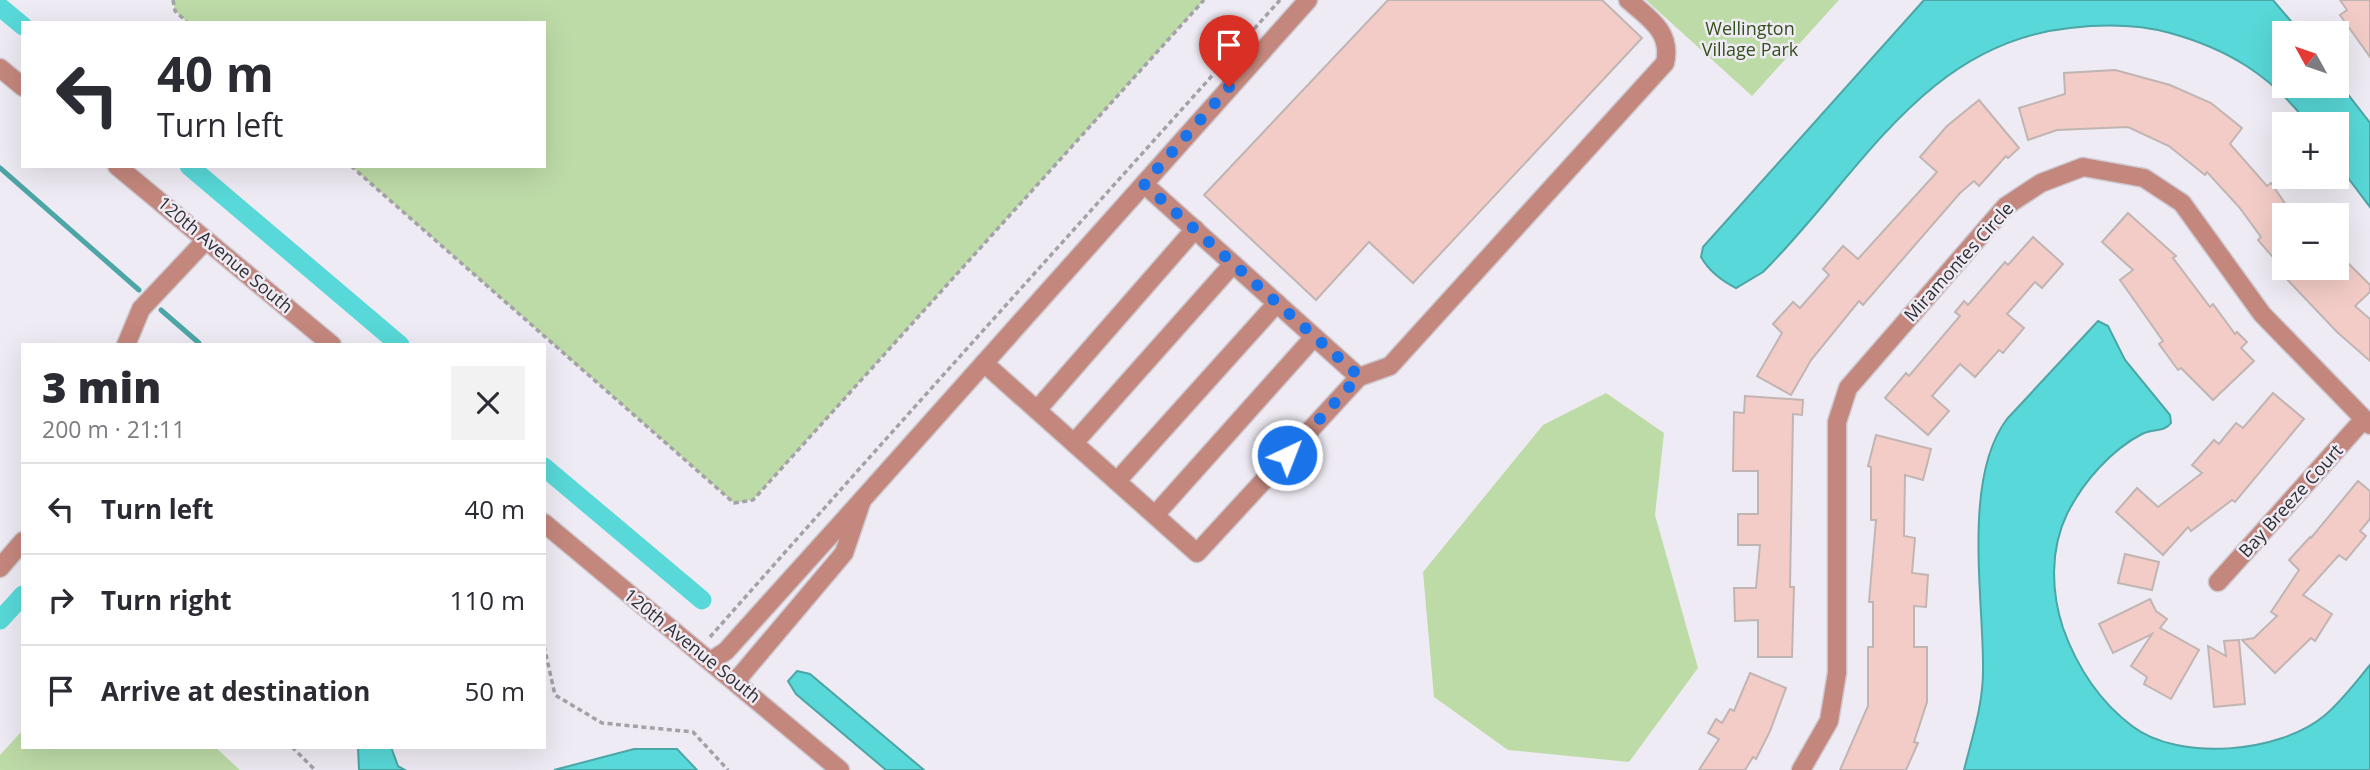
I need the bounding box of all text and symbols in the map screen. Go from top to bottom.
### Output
pin [1199,15,1259,87]
park label: Wellington Village Park [1702,16,1799,61]
north arrow [2272,21,2348,98]
map controls [2272,21,2349,280]
icon: arrive [1210,26,1248,64]
text: 40 m [157,40,274,106]
icon: left [42,49,133,140]
text: Turn left [157,103,283,146]
button: + [2272,112,2349,189]
street label: 120th Avenue South [153,191,298,318]
street label: Miramontes Circle [1898,196,2018,326]
button: − [2272,203,2349,280]
text: 3 min [42,358,161,415]
button: close [451,366,525,440]
text: 200 m · 21:11 [42,413,185,445]
position arrow [1250,418,1324,492]
street label: Bay Breeze Court [2233,439,2348,562]
icon: left [42,490,80,528]
text: Turn left [101,491,213,527]
text: 40 m [464,491,525,527]
icon: right [42,581,80,619]
text: Turn right [101,582,232,618]
text: 110 m [450,582,525,618]
street label: 120th Avenue South [619,583,766,708]
icon: arrive [42,672,80,710]
text: Arrive at destination [101,673,370,709]
text: 50 m [464,673,525,709]

